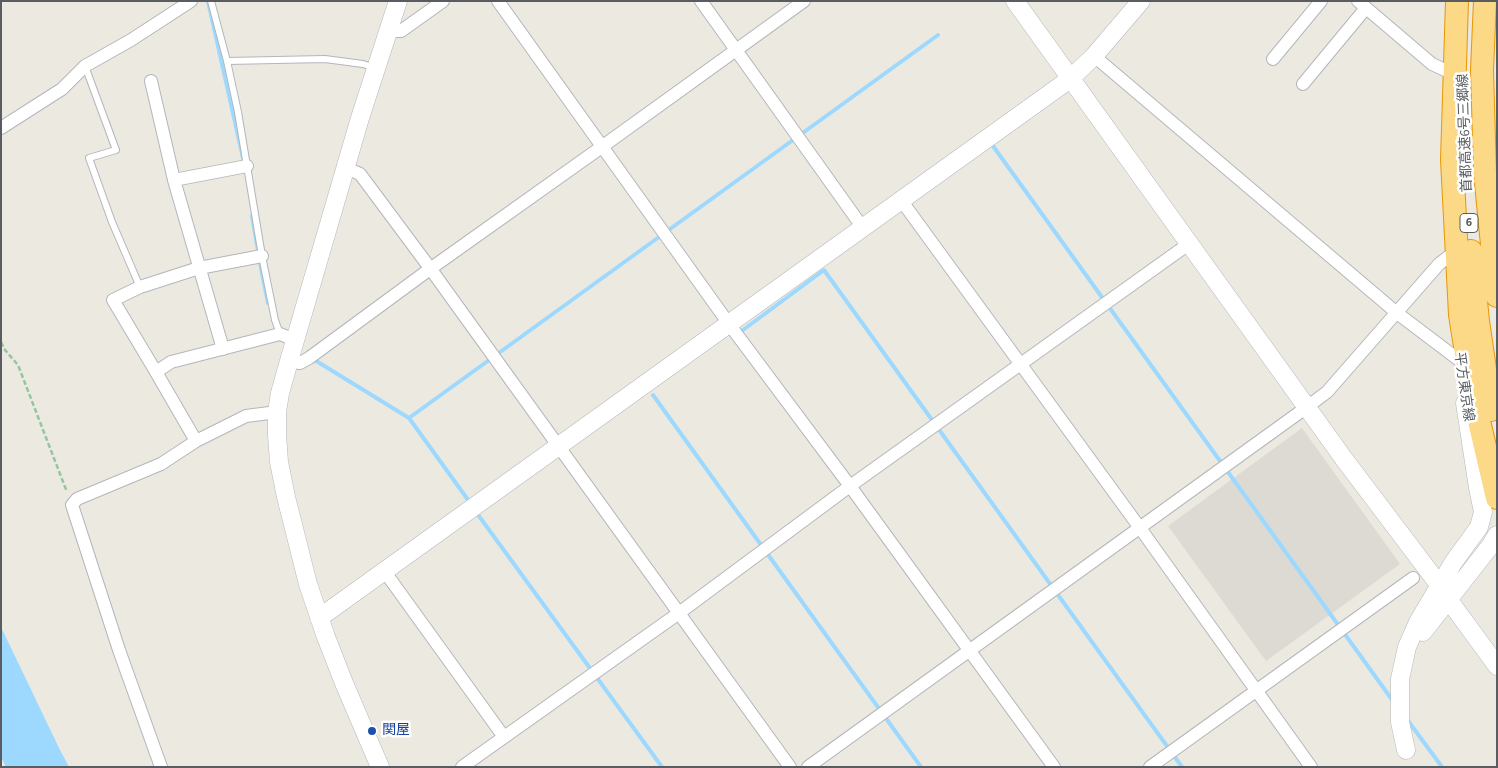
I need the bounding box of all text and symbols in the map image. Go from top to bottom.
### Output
street label: 首都高速6号三郷線 [1456,73,1476,193]
road number: 6 [1460,214,1478,232]
street label: 平方東京線 [1450,351,1476,423]
place label: 関屋 [382,723,410,739]
marker: 関屋 [366,725,378,737]

